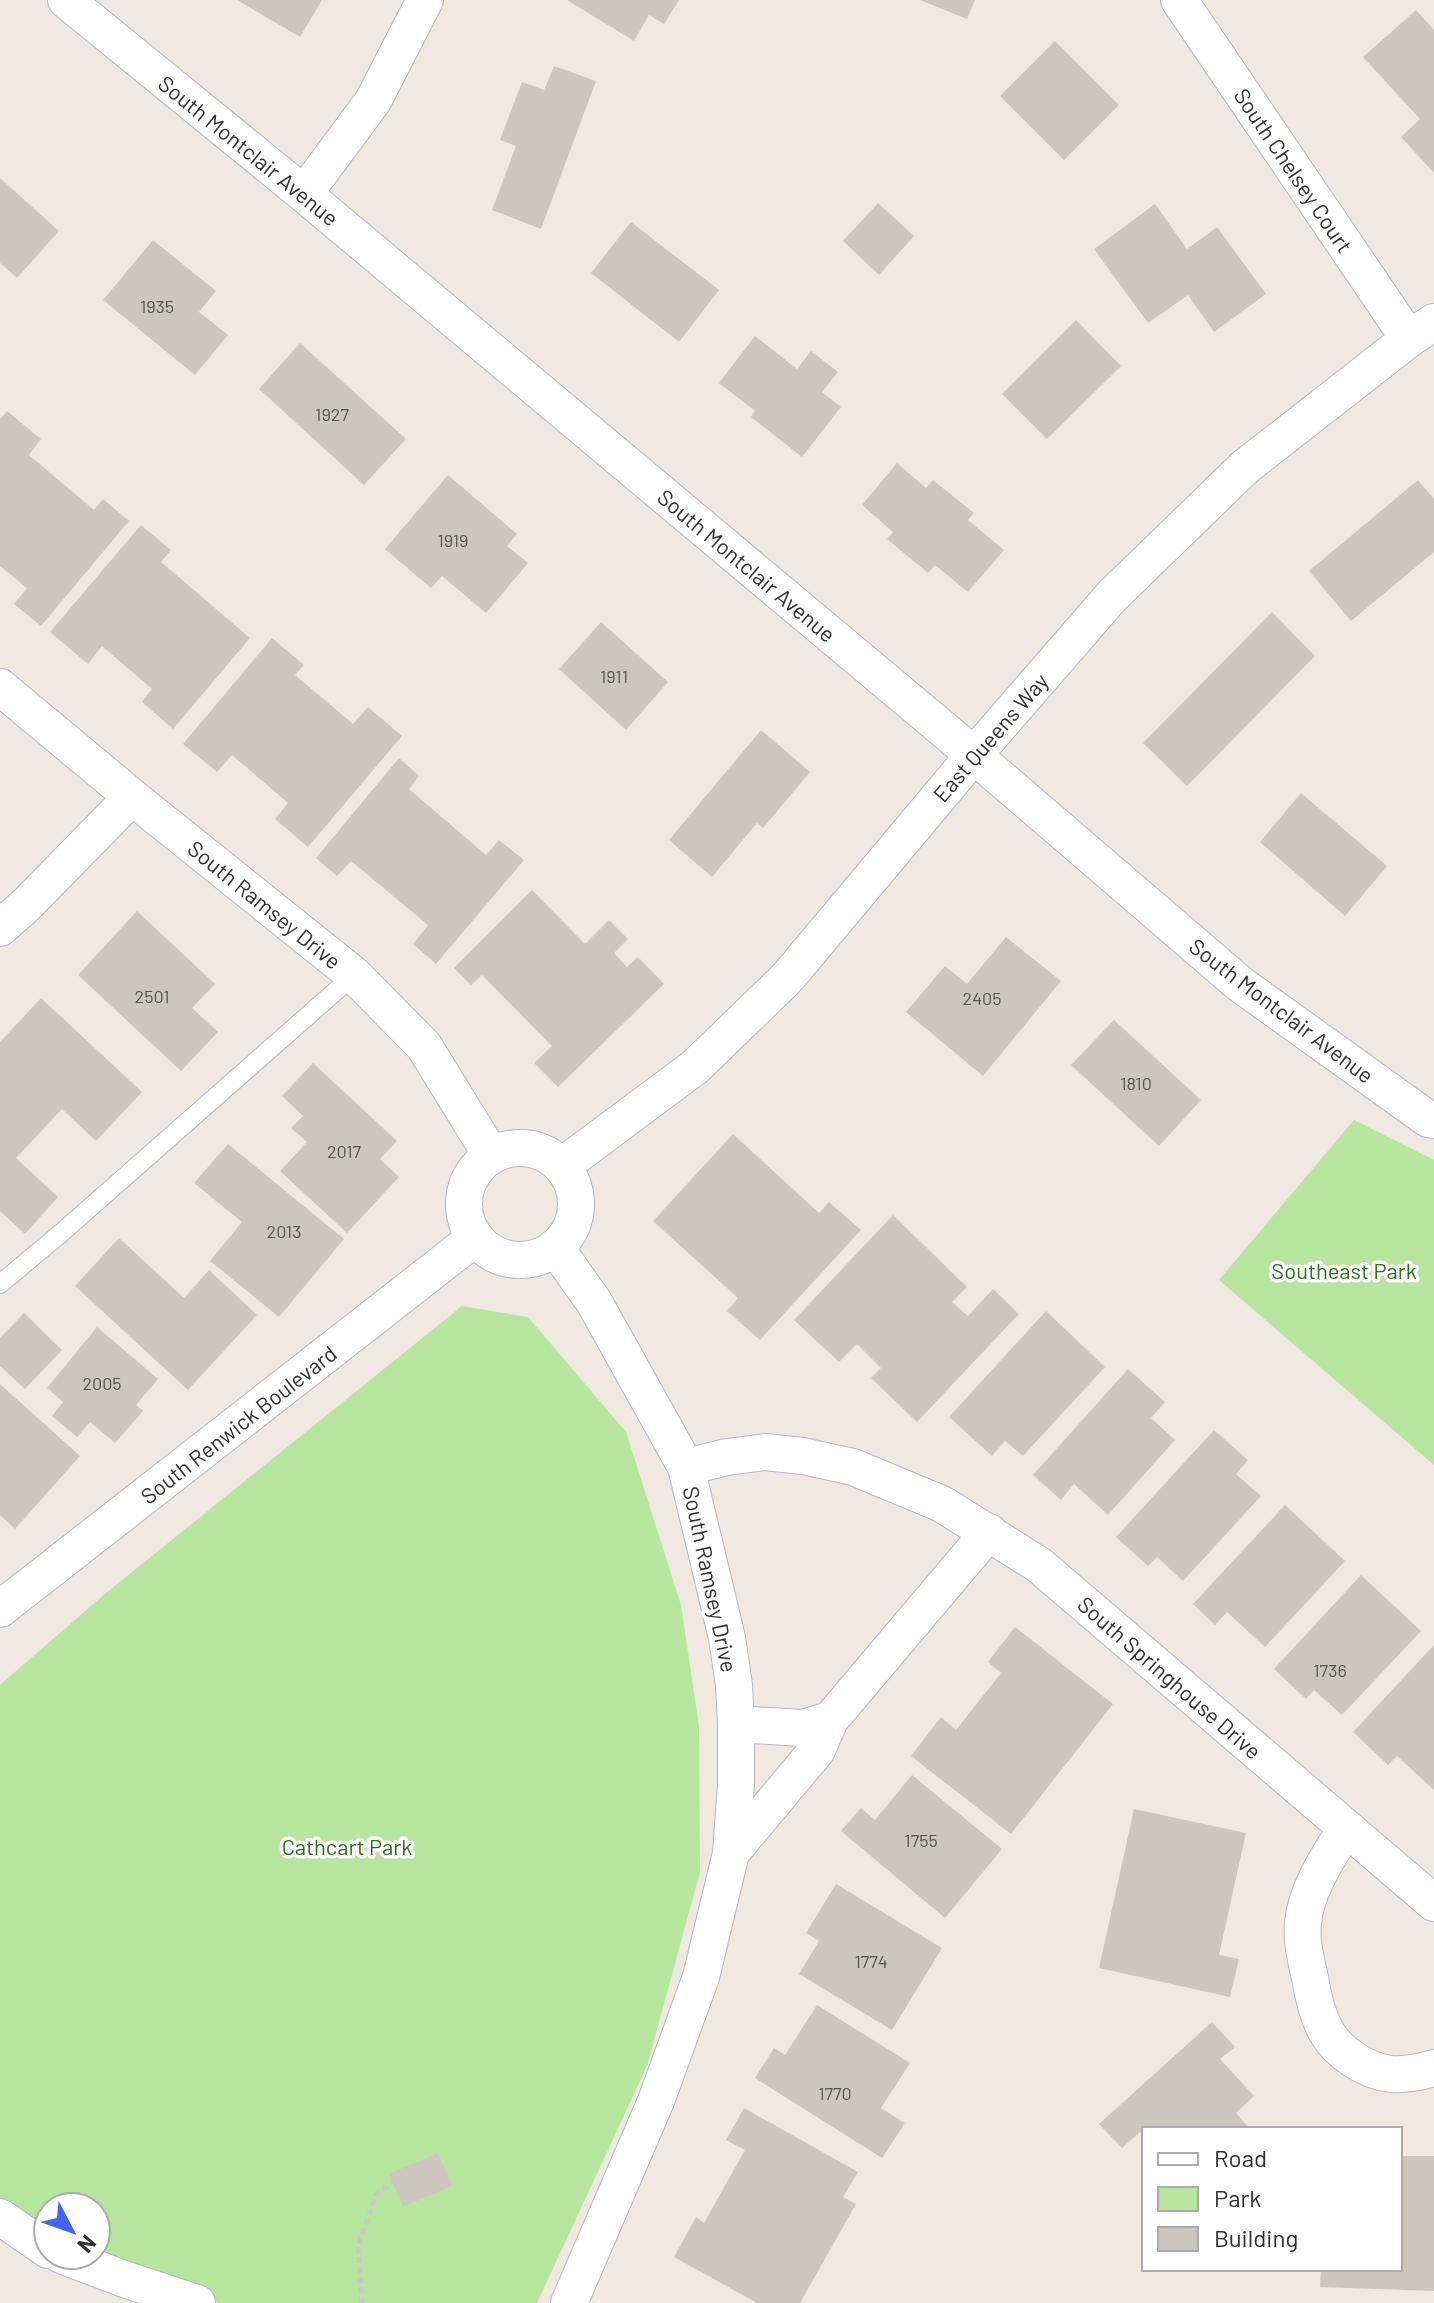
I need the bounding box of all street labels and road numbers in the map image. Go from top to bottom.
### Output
street label: South Montclair Avenue [154,69,344,231]
street label: South Chelsey Court [1229,83,1359,257]
street label: South Montclair Avenue [653,483,841,647]
street label: East Queens Way [927,667,1053,807]
street label: South Ramsey Drive [183,834,347,974]
street label: South Montclair Avenue [1185,932,1379,1088]
street label: South Renwick Boulevard [135,1339,341,1509]
street label: South Ramsey Drive [679,1484,743,1674]
street label: South Springhouse Drive [1073,1590,1267,1764]

